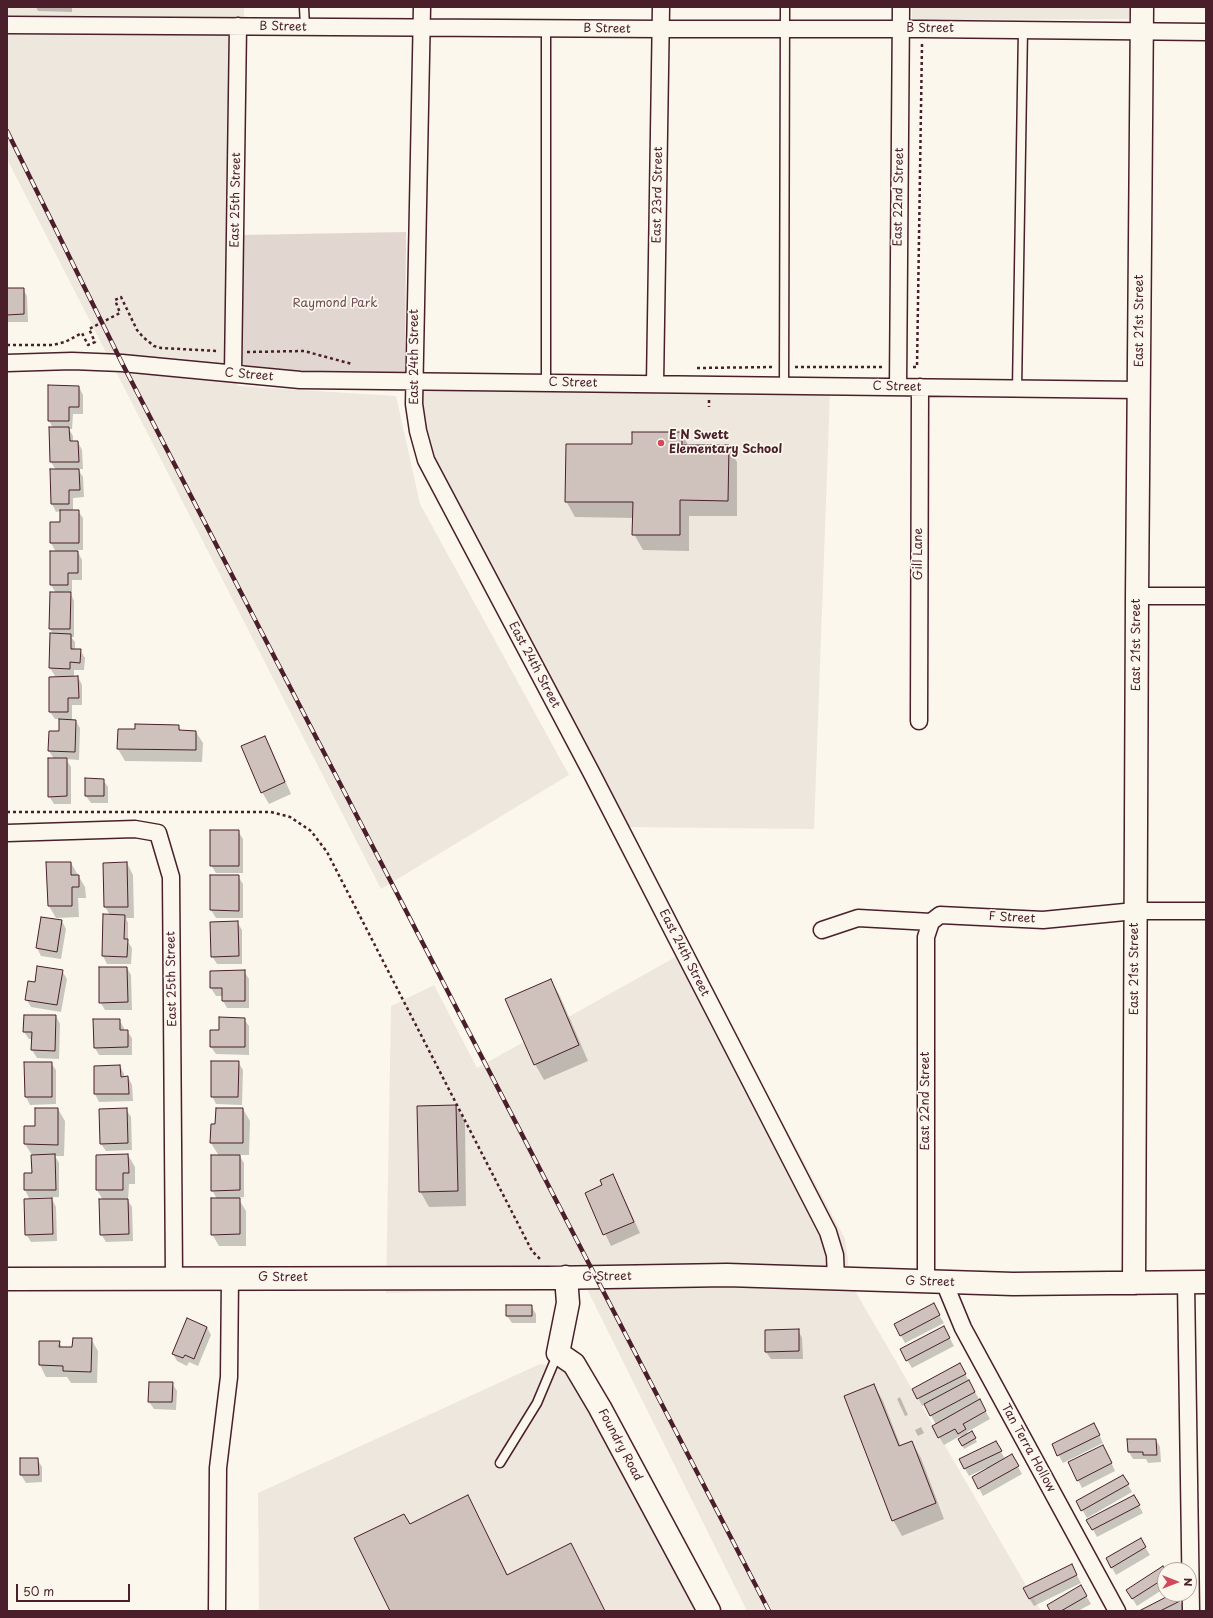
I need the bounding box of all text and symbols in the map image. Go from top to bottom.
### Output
street label: B Street [259,19,307,35]
street label: B Street [583,21,631,37]
street label: B Street [906,22,954,36]
street label: East 23rd Street [650,147,666,243]
street label: East 22nd Street [891,147,907,247]
street label: East 25th Street [228,152,244,248]
street label: East 21st Street [1133,275,1147,367]
park label: Raymond Park [293,297,377,311]
street label: East 24th Street [408,309,422,405]
street label: C Street [224,366,274,384]
street label: C Street [548,375,598,391]
street label: C Street [872,379,922,395]
place label: E N Swett Elementary School [669,429,782,457]
marker: E N Swett Elementary School [656,438,666,448]
street label: Gill Lane [912,528,926,580]
street label: East 21st Street [1130,599,1144,691]
street label: East 24th Street [505,619,563,711]
street label: East 24th Street [656,907,712,999]
street label: F Street [988,910,1036,926]
street label: East 21st Street [1128,923,1142,1015]
street label: East 25th Street [164,931,180,1027]
street label: East 22nd Street [919,1052,933,1150]
street label: G Street [582,1269,632,1285]
street label: G Street [258,1271,308,1285]
street label: G Street [905,1274,955,1290]
street label: Tan Terra Hollow [998,1401,1058,1495]
street label: Foundry Road [595,1406,645,1484]
north arrow [1157,1562,1197,1602]
scale bar [18,1576,132,1602]
text: N [1180,1578,1197,1586]
text: 50 m [23,1582,54,1600]

